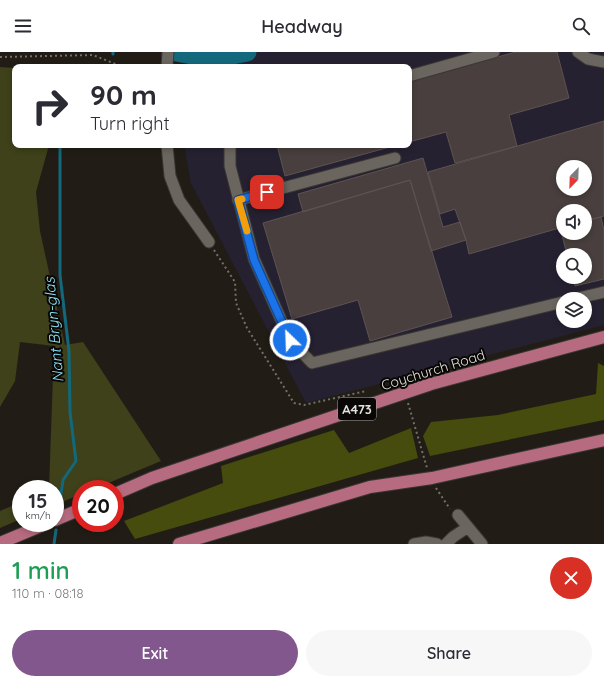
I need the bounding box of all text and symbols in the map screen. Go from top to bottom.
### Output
icon: menu [12,15,34,37]
text: Headway [261,15,343,38]
icon: search [570,15,592,37]
text: 90 m [90,77,157,112]
icon: right [24,80,76,132]
text: Turn right [90,112,170,135]
north arrow [556,160,592,196]
map controls [556,160,592,328]
pin [250,175,284,209]
icon: arrive [256,181,278,203]
button: sound [556,204,592,240]
button: search [556,248,592,284]
water label: Nant Bryn-glas [39,276,68,383]
button: layers [556,292,592,328]
position arrow [269,319,311,361]
street label: Coychurch Road [379,346,487,394]
road number: A473 [338,398,376,420]
speed limit sign: 20 [72,480,124,532]
text: 15 [28,488,48,513]
text: km/h [25,509,51,522]
text: 1 min [12,555,70,585]
button: close [550,557,592,599]
text: 110 m · 08:18 [12,585,83,601]
button: Exit [12,630,298,676]
button: Share [306,630,592,676]

